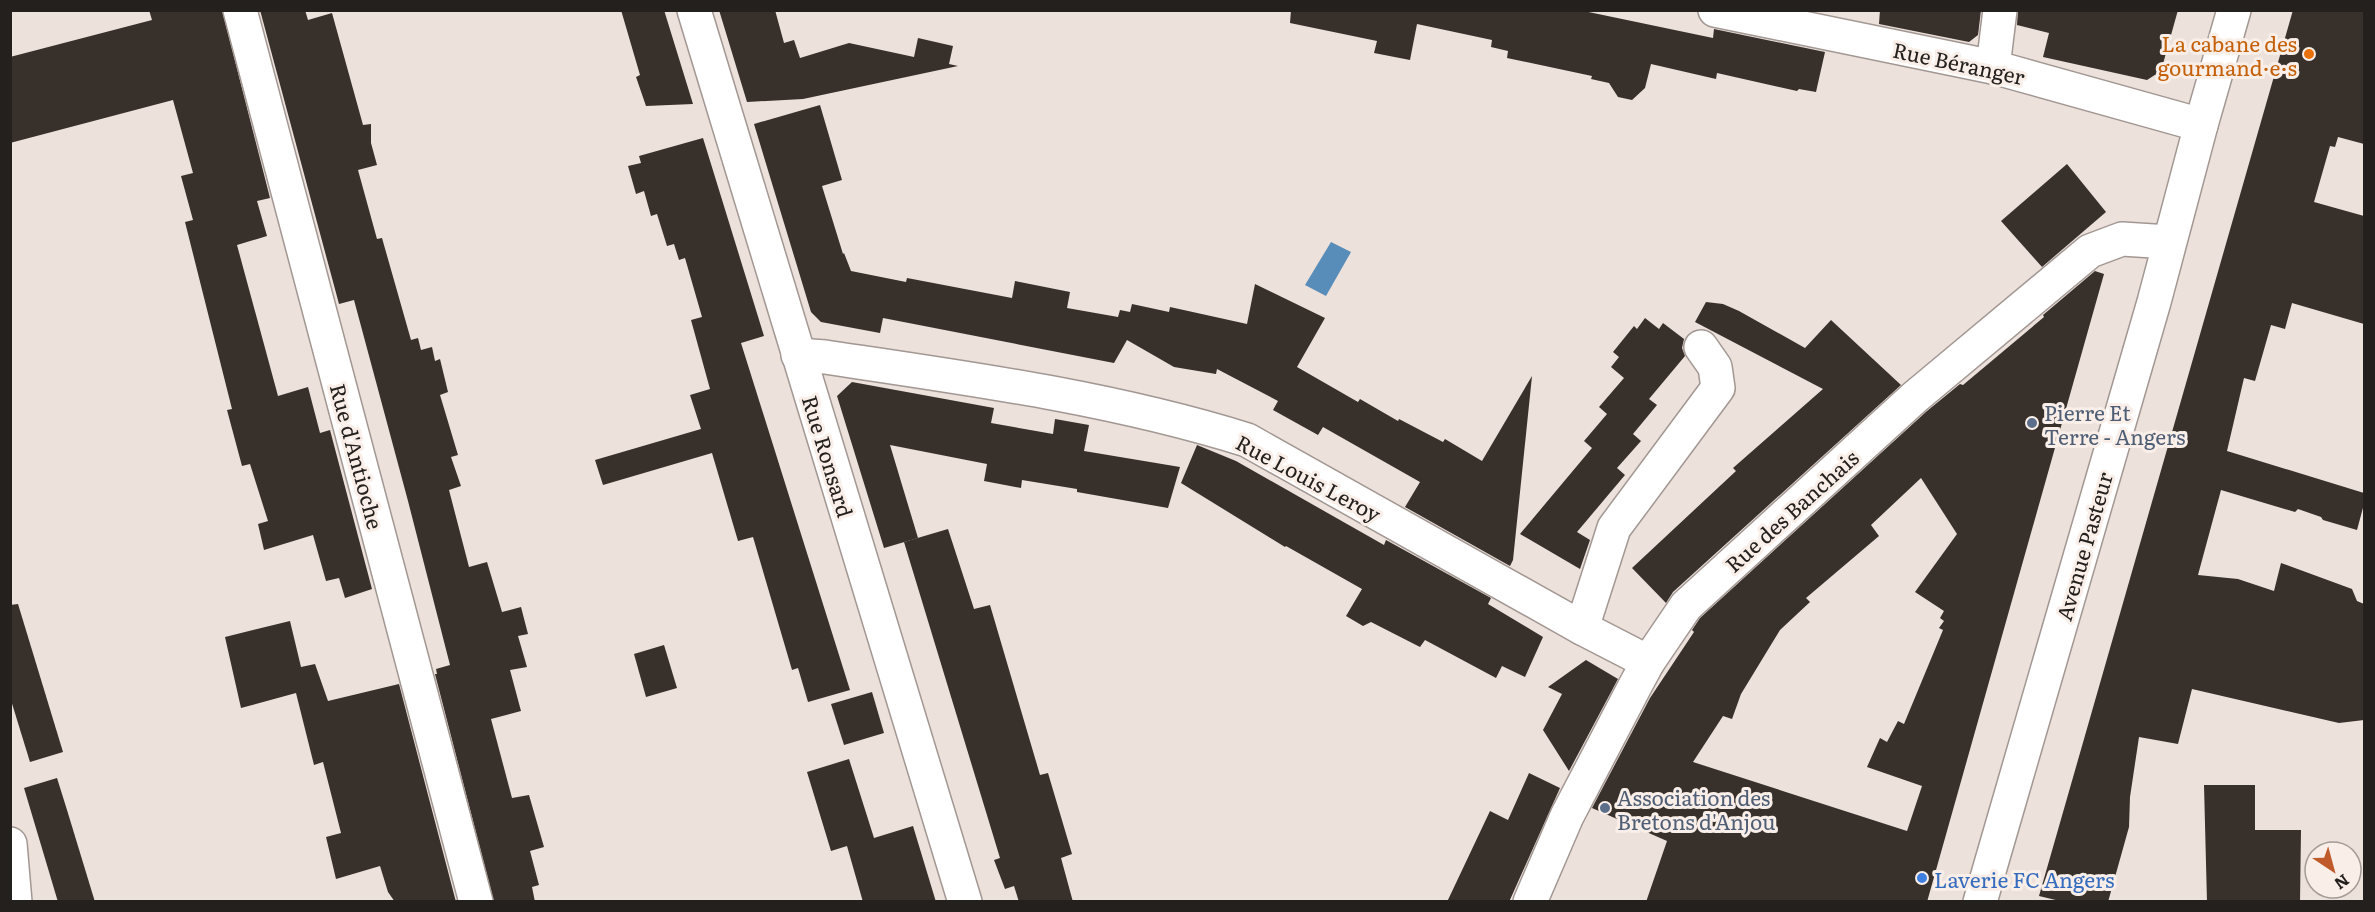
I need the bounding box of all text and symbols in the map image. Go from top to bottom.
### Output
place label: La cabane des gourmand·e·s [2158,27,2297,82]
street label: Rue Béranger [1890,33,2028,91]
marker: La cabane des gourmand·e·s [2302,47,2316,61]
street label: Rue d'Antioche [324,380,392,532]
street label: Rue Ronsard [796,391,862,521]
place label: Pierre Et Terre - Angers [2044,396,2185,451]
marker: Pierre Et Terre - Angers [2025,416,2039,430]
street label: Rue Louis Leroy [1231,426,1388,529]
street label: Rue des Banchais [1717,441,1865,579]
street label: Avenue Pasteur [2047,468,2119,624]
place label: Association des Bretons d'Anjou [1617,781,1776,836]
marker: Association des Bretons d'Anjou [1598,801,1612,815]
north arrow [2303,840,2363,900]
place label: Laverie FC Angers [1934,863,2114,894]
text: N [2330,869,2355,897]
marker: Laverie FC Angers [1915,871,1929,885]

